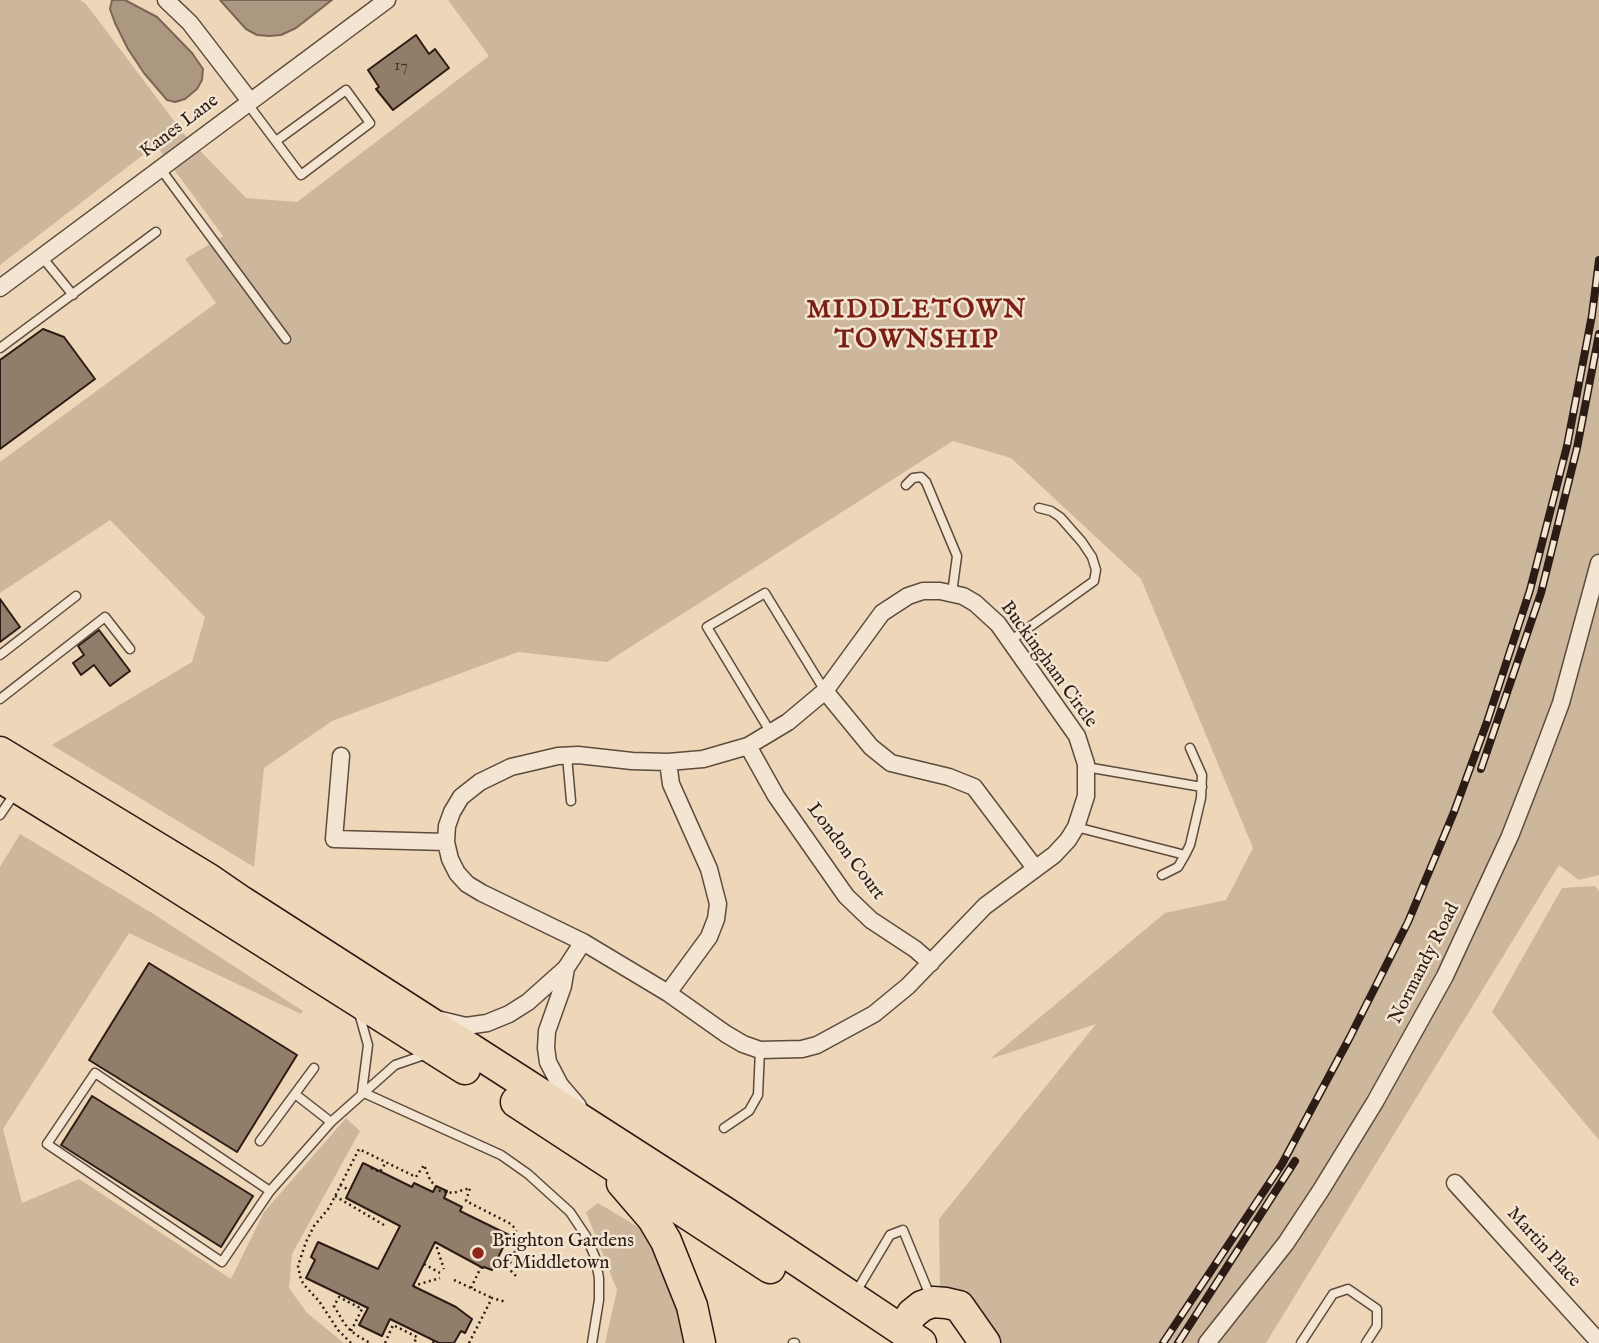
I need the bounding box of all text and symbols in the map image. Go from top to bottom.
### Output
house number: 17 [394,57,408,77]
street label: Kanes Lane [136,90,224,164]
district label: MIDDLETOWN TOWNSHIP [808,296,1026,358]
street label: Buckingham Circle [994,597,1102,733]
street label: London Court [801,799,889,905]
street label: Normandy Road [1385,900,1465,1028]
street label: Martin Place [1501,1203,1585,1293]
place label: Brighton Gardens of Middletown [492,1231,634,1275]
marker: Brighton Gardens of Middletown [470,1245,486,1261]

